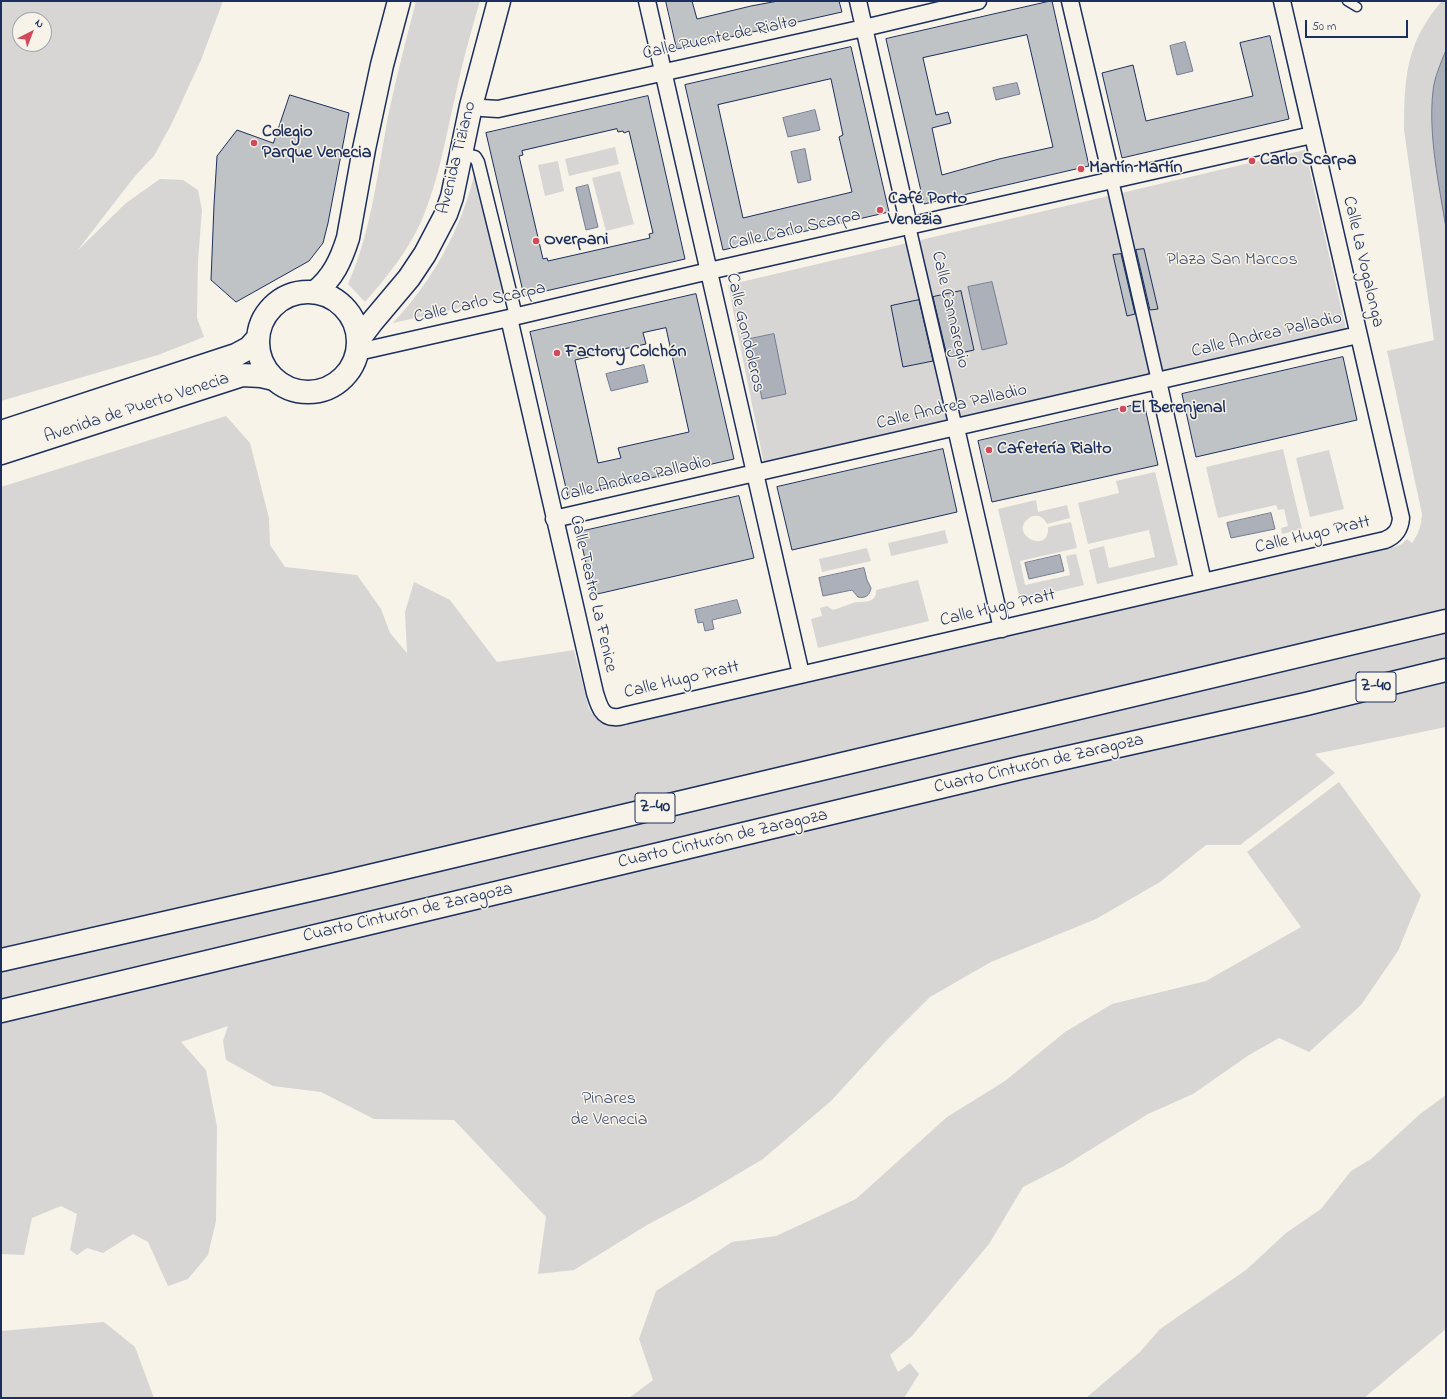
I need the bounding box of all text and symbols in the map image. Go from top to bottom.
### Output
north arrow [12,12,52,52]
street label: Calle Puente de Rialto [641,12,799,66]
scale bar [1307,12,1410,38]
text: N [31,15,47,32]
text: 50 m [1312,18,1336,36]
street label: Avenida Tiziano [434,99,482,217]
place label: Colegio Parque Venecia [262,122,371,164]
marker: Colegio Parque Venecia [249,138,259,148]
place label: Carlo Scarpa [1260,150,1356,172]
marker: Carlo Scarpa [1247,156,1257,166]
place label: Martín Martín [1089,158,1182,180]
marker: Martín Martín [1076,164,1086,174]
place label: Café Porto Venezia [888,189,967,232]
street label: Calle La Vogalonga [1336,194,1388,330]
street label: Calle Carlo Scarpa [727,205,863,257]
marker: Café Porto Venezia [875,205,885,215]
place label: Overpani [544,230,609,252]
marker: Overpani [531,236,541,246]
street label: Calle Cannaregio [925,249,973,371]
park label: Plaza San Marcos [1166,250,1298,272]
street label: Calle Gondoleros [720,271,768,395]
street label: Calle Carlo Scarpa [412,278,548,330]
street label: Calle Andrea Palladio [1190,308,1344,364]
place label: Factory Colchón [565,342,686,364]
marker: Factory Colchón [552,348,562,358]
street label: Avenida de Puerto Venecia [42,369,232,449]
street label: Calle Andrea Palladio [875,380,1029,436]
place label: El Berenjenal [1131,398,1225,420]
marker: El Berenjenal [1118,404,1128,414]
place label: Cafetería Rialto [997,439,1112,461]
marker: Cafetería Rialto [984,445,994,455]
street label: Calle Andrea Palladio [559,452,713,508]
street label: Calle Hugo Pratt [1253,512,1373,560]
street label: Calle Teatro La Fenice [563,513,621,675]
street label: Calle Hugo Pratt [938,585,1058,633]
street label: Calle Hugo Pratt [622,657,742,705]
road number: Z-40 [1356,672,1396,702]
street label: Cuarto Cinturón de Zaragoza [932,730,1146,800]
road number: Z-40 [635,793,675,823]
street label: Cuarto Cinturón de Zaragoza [616,805,830,875]
street label: Cuarto Cinturón de Zaragoza [301,879,515,949]
park label: Pinares de Venecia [570,1089,648,1132]

